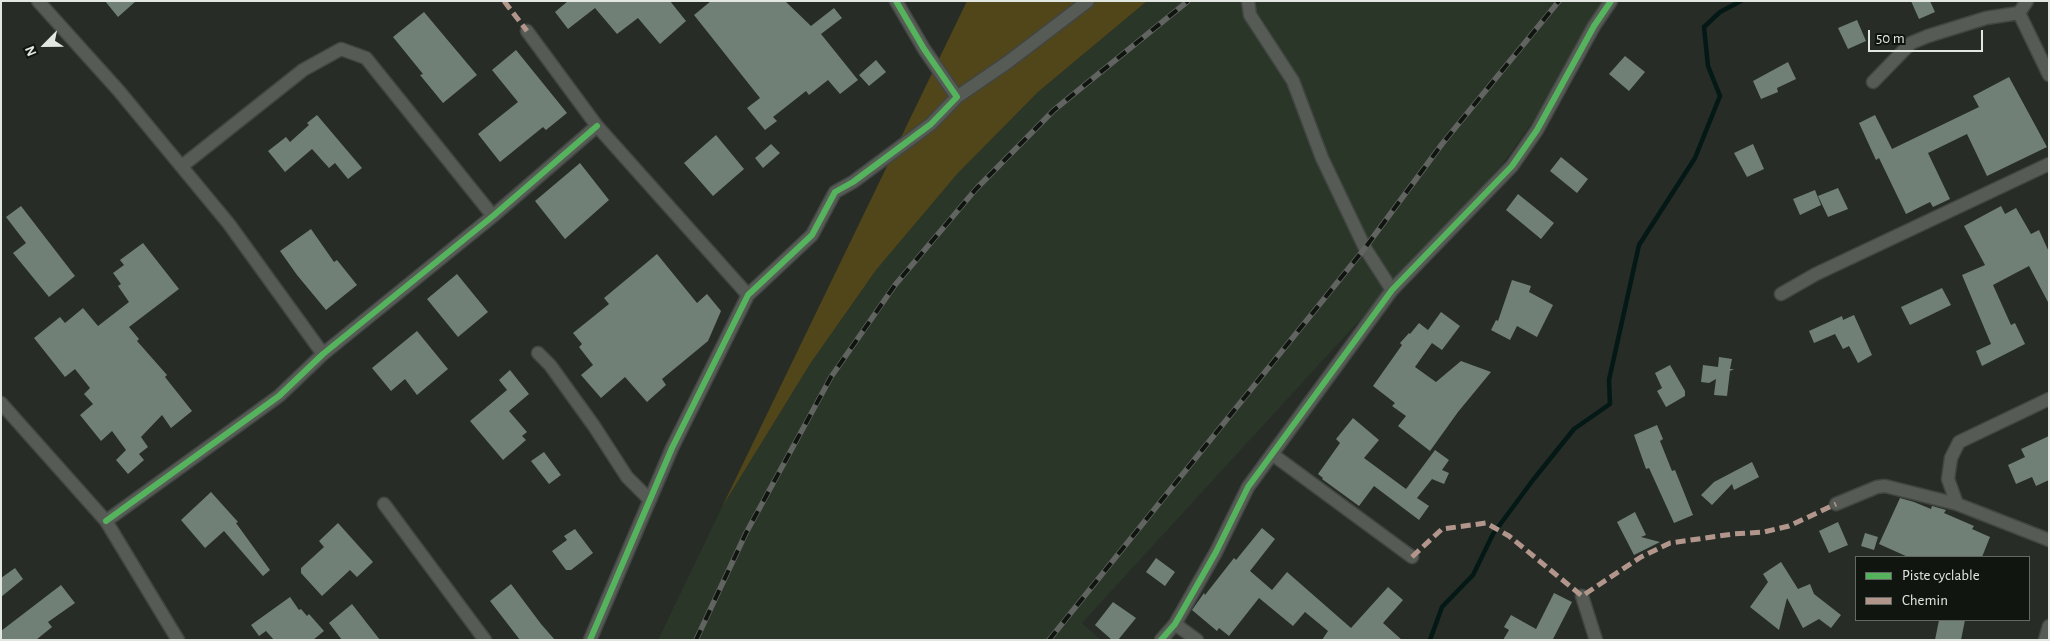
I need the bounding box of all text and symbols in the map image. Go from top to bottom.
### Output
north arrow [20,20,70,70]
scale bar [1870,20,1985,52]
text: 50 m [1876,31,1905,46]
text: N [23,44,40,58]
legend [1855,556,2030,621]
text: Piste cyclable [1902,568,1980,583]
text: Chemin [1902,593,1948,608]

